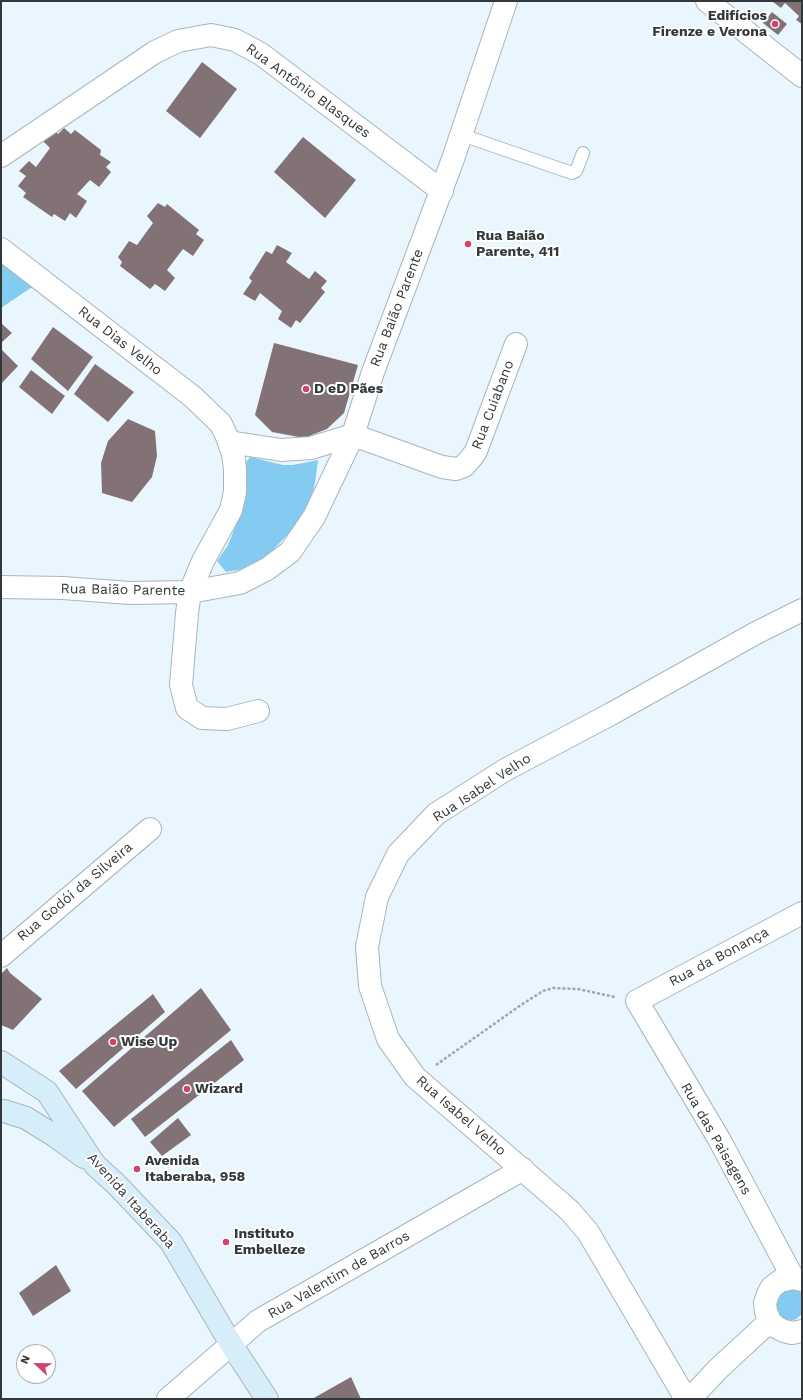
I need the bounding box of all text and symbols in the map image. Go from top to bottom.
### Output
place label: Edifícios Firenze e Verona [652,8,767,40]
marker: Edifícios Firenze e Verona [770,19,780,29]
street label: Rua Antônio Blasques [242,40,374,142]
place label: Rua Baião Parente, 411 [476,228,559,260]
marker: Rua Baião Parente, 411 [463,239,473,249]
street label: Rua Baião Parente [367,247,427,369]
street label: Rua Dias Velho [75,303,165,379]
street label: Rua Cuiabano [468,358,518,452]
place label: D eD Pães [314,381,383,397]
marker: D eD Pães [301,384,311,394]
street label: Rua Baião Parente [60,581,186,599]
street label: Rua Isabel Velho [430,750,534,826]
street label: Rua Godói da Silveira [14,839,136,945]
street label: Rua da Bonança [666,924,772,990]
place label: Wise Up [121,1034,177,1050]
marker: Wise Up [108,1037,118,1047]
street label: Rua Isabel Velho [413,1072,509,1160]
street label: Rua das Paisagens [677,1080,755,1198]
place label: Wizard [195,1081,243,1097]
marker: Wizard [182,1084,192,1094]
street label: Avenida Itaberaba [84,1150,178,1252]
place label: Avenida Itaberaba, 958 [145,1153,245,1186]
marker: Avenida Itaberaba, 958 [132,1164,142,1174]
place label: Instituto Embelleze [234,1226,305,1258]
street label: Rua Valentim de Barros [265,1227,413,1323]
marker: Instituto Embelleze [221,1237,231,1247]
north arrow [16,1344,56,1384]
text: N [18,1353,33,1366]

